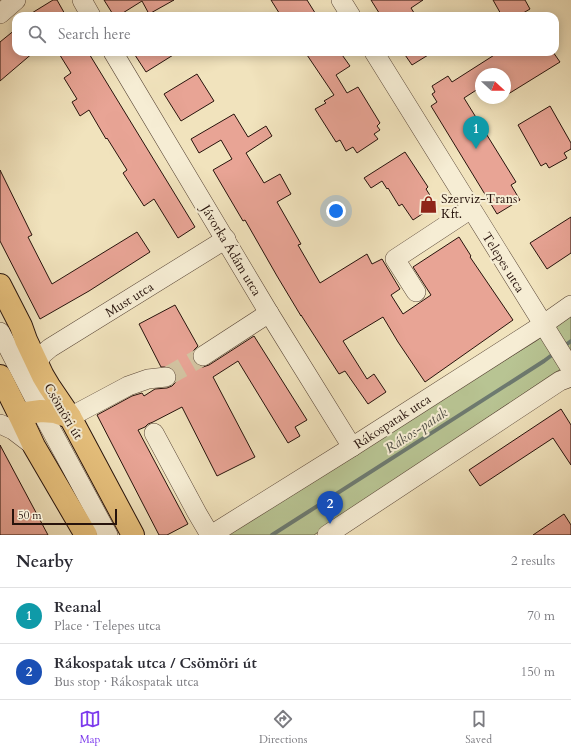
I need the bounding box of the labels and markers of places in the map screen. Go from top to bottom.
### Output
pin: 1 [463,116,489,149]
place label: Szerviz-Trans Kft. [441,190,517,223]
shop icon: Szerviz-Trans Kft. [418,195,438,215]
pin: 2 [317,491,343,524]

